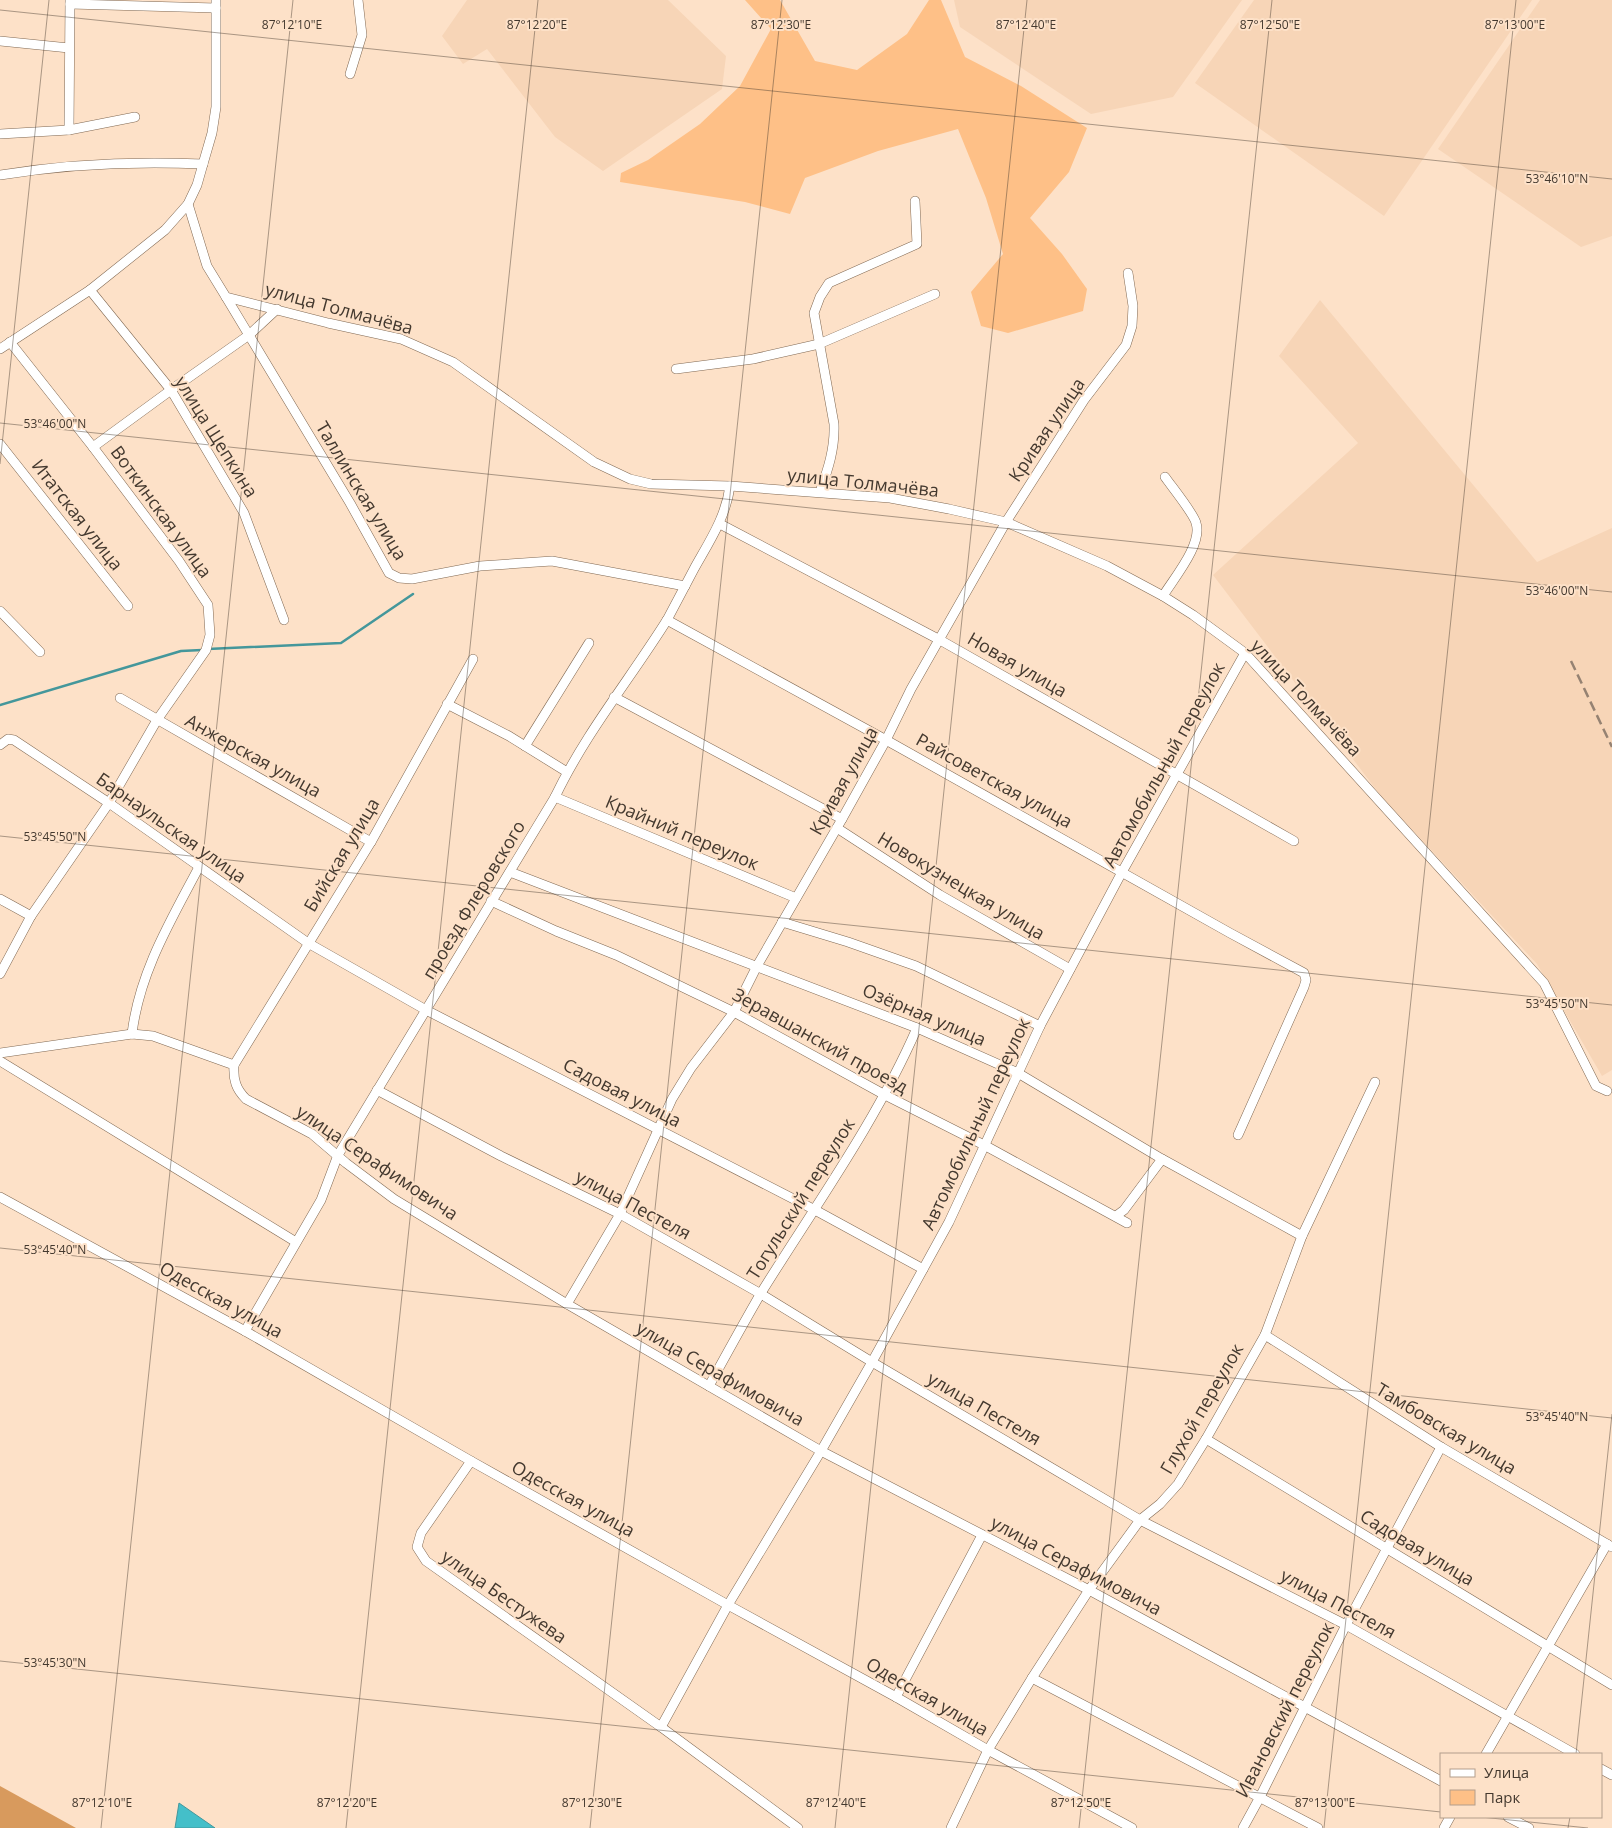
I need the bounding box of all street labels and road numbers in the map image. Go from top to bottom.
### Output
street label: улица Толмачёва [263,277,416,339]
street label: улица Щепкина [170,371,264,502]
street label: Кривая улица [1003,373,1090,486]
street label: Таллинская улица [311,417,413,564]
street label: Воткинская улица [106,441,218,582]
street label: Итатская улица [27,454,129,575]
street label: улица Толмачёва [786,462,940,502]
street label: Новая улица [963,626,1072,702]
street label: улица Толмачёва [1246,633,1367,761]
street label: Автомобильный переулок [1097,657,1230,871]
street label: Анжерская улица [181,708,326,802]
street label: Кривая улица [803,722,883,839]
street label: Райсоветская улица [912,727,1077,833]
street label: Барнаульская улица [92,766,251,888]
street label: Крайний переулок [602,789,763,875]
street label: Бийская улица [298,793,385,916]
street label: проезд Флеровского [416,816,530,983]
street label: Новокузнецкая улица [873,826,1050,945]
street label: Озёрная улица [859,977,990,1051]
street label: Зеравшанский проезд [729,982,912,1098]
street label: Автомобильный переулок [915,1013,1035,1233]
street label: Садовая улица [559,1052,686,1132]
street label: улица Серафимовича [292,1099,463,1225]
street label: Тогульский переулок [741,1113,860,1284]
street label: улица Пестеля [572,1164,695,1245]
street label: Одесская улица [155,1255,288,1343]
street label: улица Серафимовича [632,1315,809,1431]
street label: Глухой переулок [1154,1338,1249,1478]
street label: улица Пестеля [923,1366,1046,1450]
street label: Тамбовская улица [1372,1377,1521,1480]
street label: Одесская улица [507,1454,640,1542]
street label: Садовая улица [1356,1504,1479,1591]
street label: улица Серафимовича [987,1510,1166,1620]
street label: улица Бестужева [437,1544,572,1648]
street label: улица Пестеля [1277,1563,1400,1644]
street label: Ивановский переулок [1229,1617,1339,1801]
street label: Одесская улица [862,1651,993,1741]

